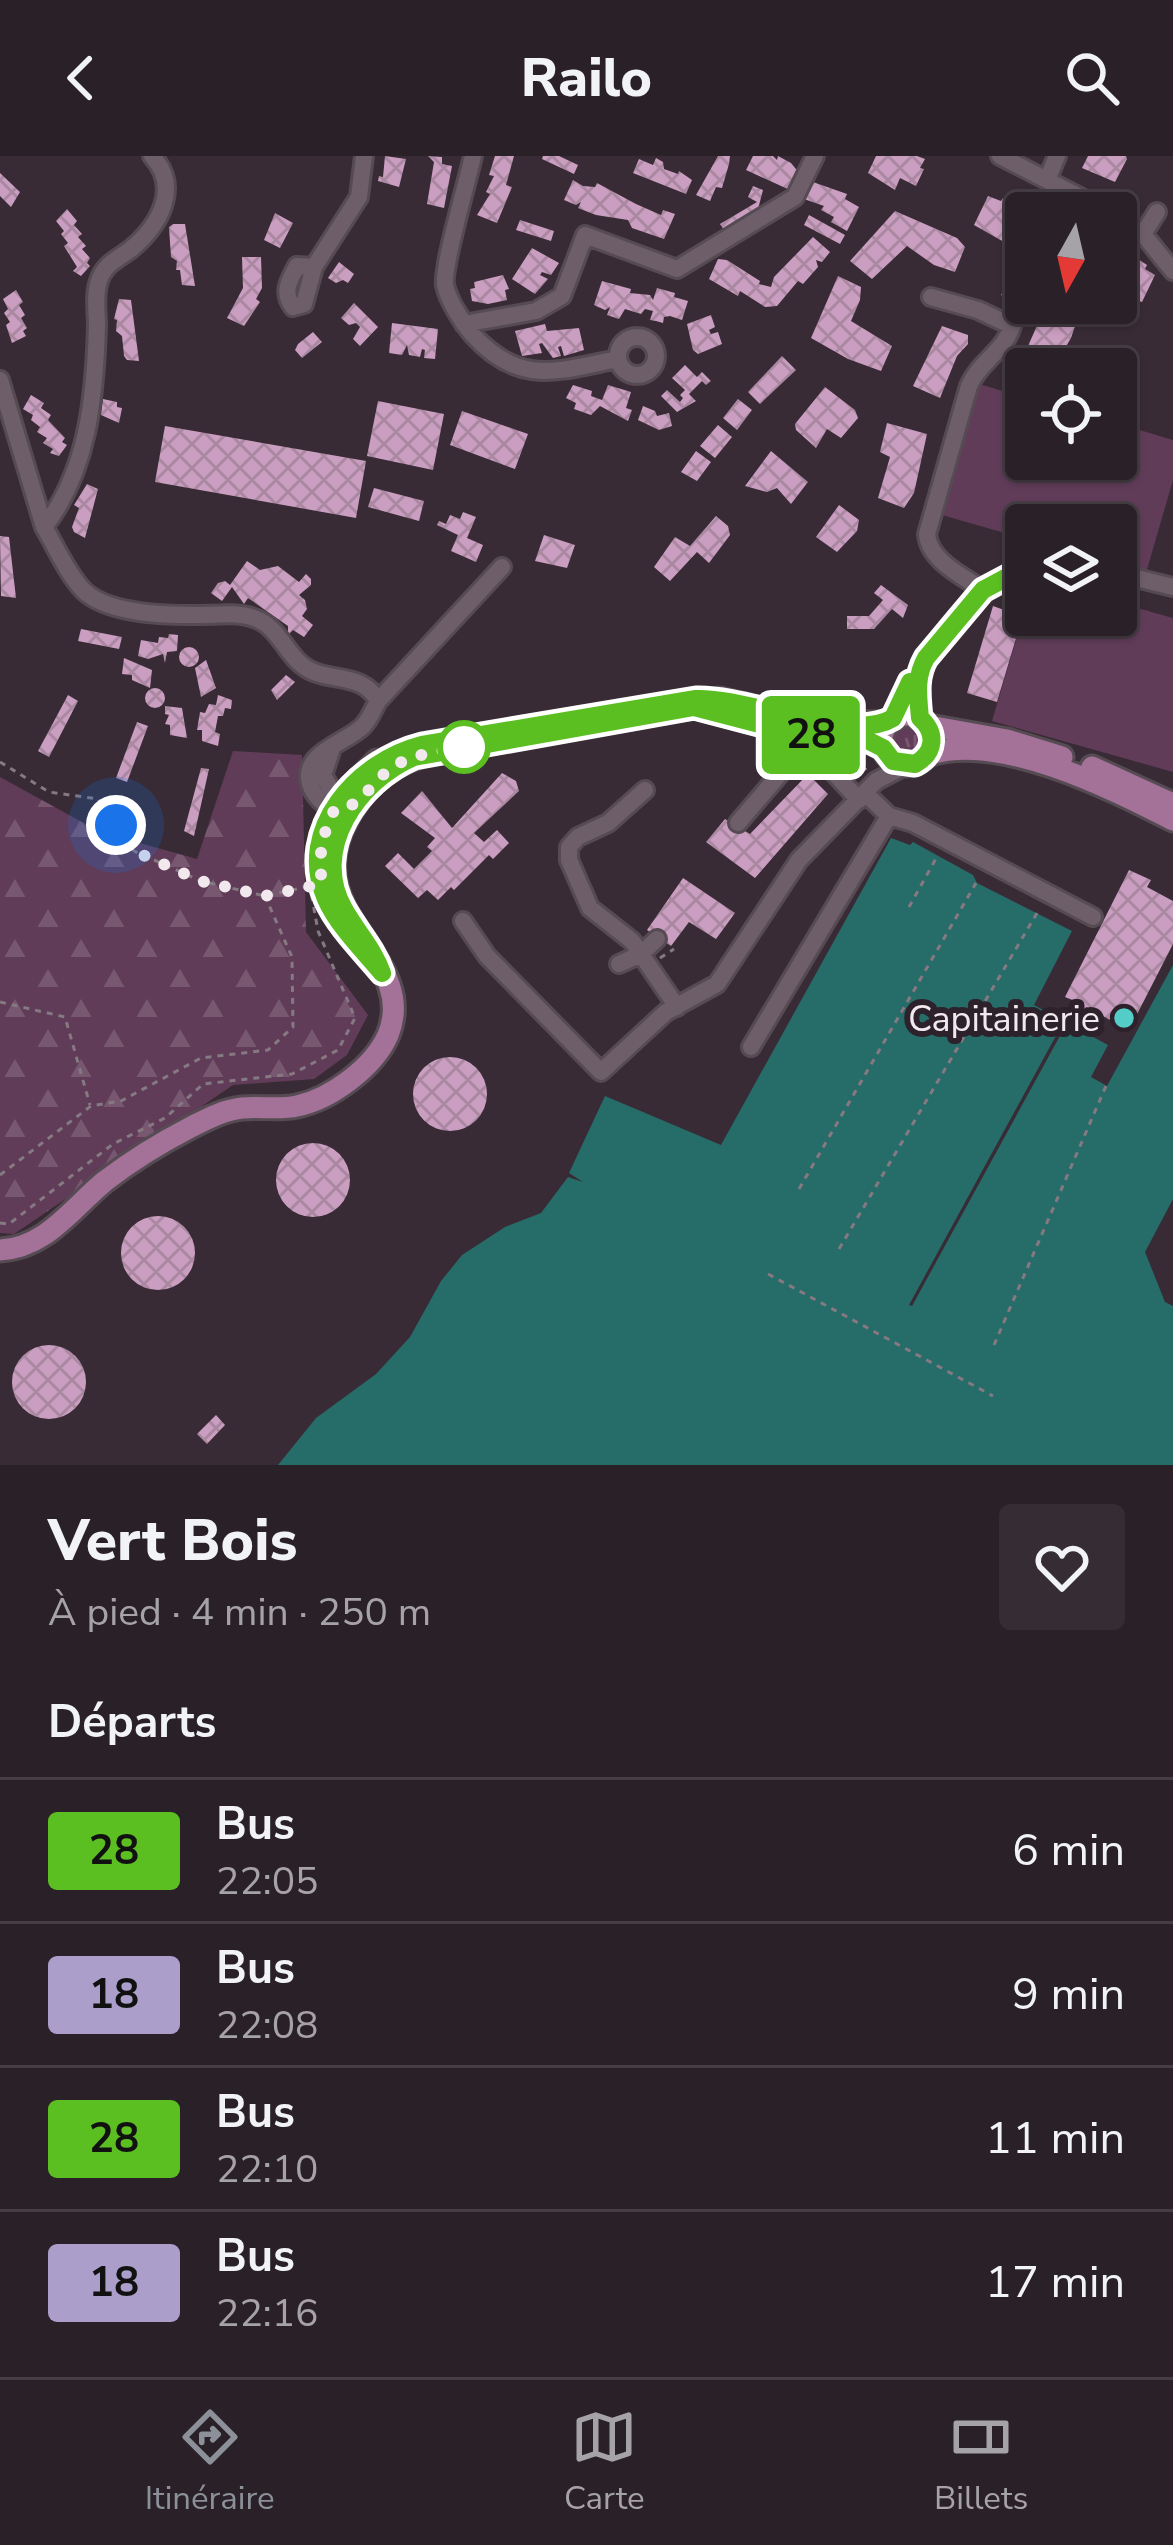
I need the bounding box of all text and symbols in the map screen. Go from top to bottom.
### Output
text: Railo [521,41,652,115]
icon: back [48,45,114,111]
icon: search [1059,45,1125,111]
north arrow [1005,192,1137,324]
map controls [1005,192,1137,636]
button: locate [1005,348,1137,480]
button: layers [1005,504,1137,636]
line badge: 28 [757,696,865,774]
text: 28 [786,706,836,763]
unlabelled marker [439,722,489,772]
your location [86,795,146,855]
place label: Capitainerie [908,995,1100,1044]
marker: Capitainerie [1111,1005,1137,1031]
text: Vert Bois [48,1502,298,1580]
button: heart [999,1504,1125,1630]
text: À pied · 4 min · 250 m [48,1586,431,1639]
text: Départs [48,1692,216,1753]
text: Bus [216,1794,295,1855]
text: 6 min [1012,1820,1125,1881]
text: 28 [89,1822,139,1879]
text: 22:05 [216,1855,319,1908]
text: Bus [216,1938,295,1999]
text: 9 min [1012,1964,1125,2025]
text: 18 [89,1966,139,2023]
text: 22:08 [216,1999,319,2052]
text: Bus [216,2082,295,2143]
text: 11 min [985,2108,1125,2169]
text: 28 [89,2110,139,2167]
text: 22:10 [216,2143,319,2196]
text: Bus [216,2226,295,2287]
text: 17 min [985,2252,1125,2313]
text: 18 [89,2254,139,2311]
text: 22:16 [216,2287,319,2340]
tab: Itinéraire [145,2404,275,2521]
tab: Carte [564,2404,645,2521]
tab: Billets [934,2404,1028,2521]

